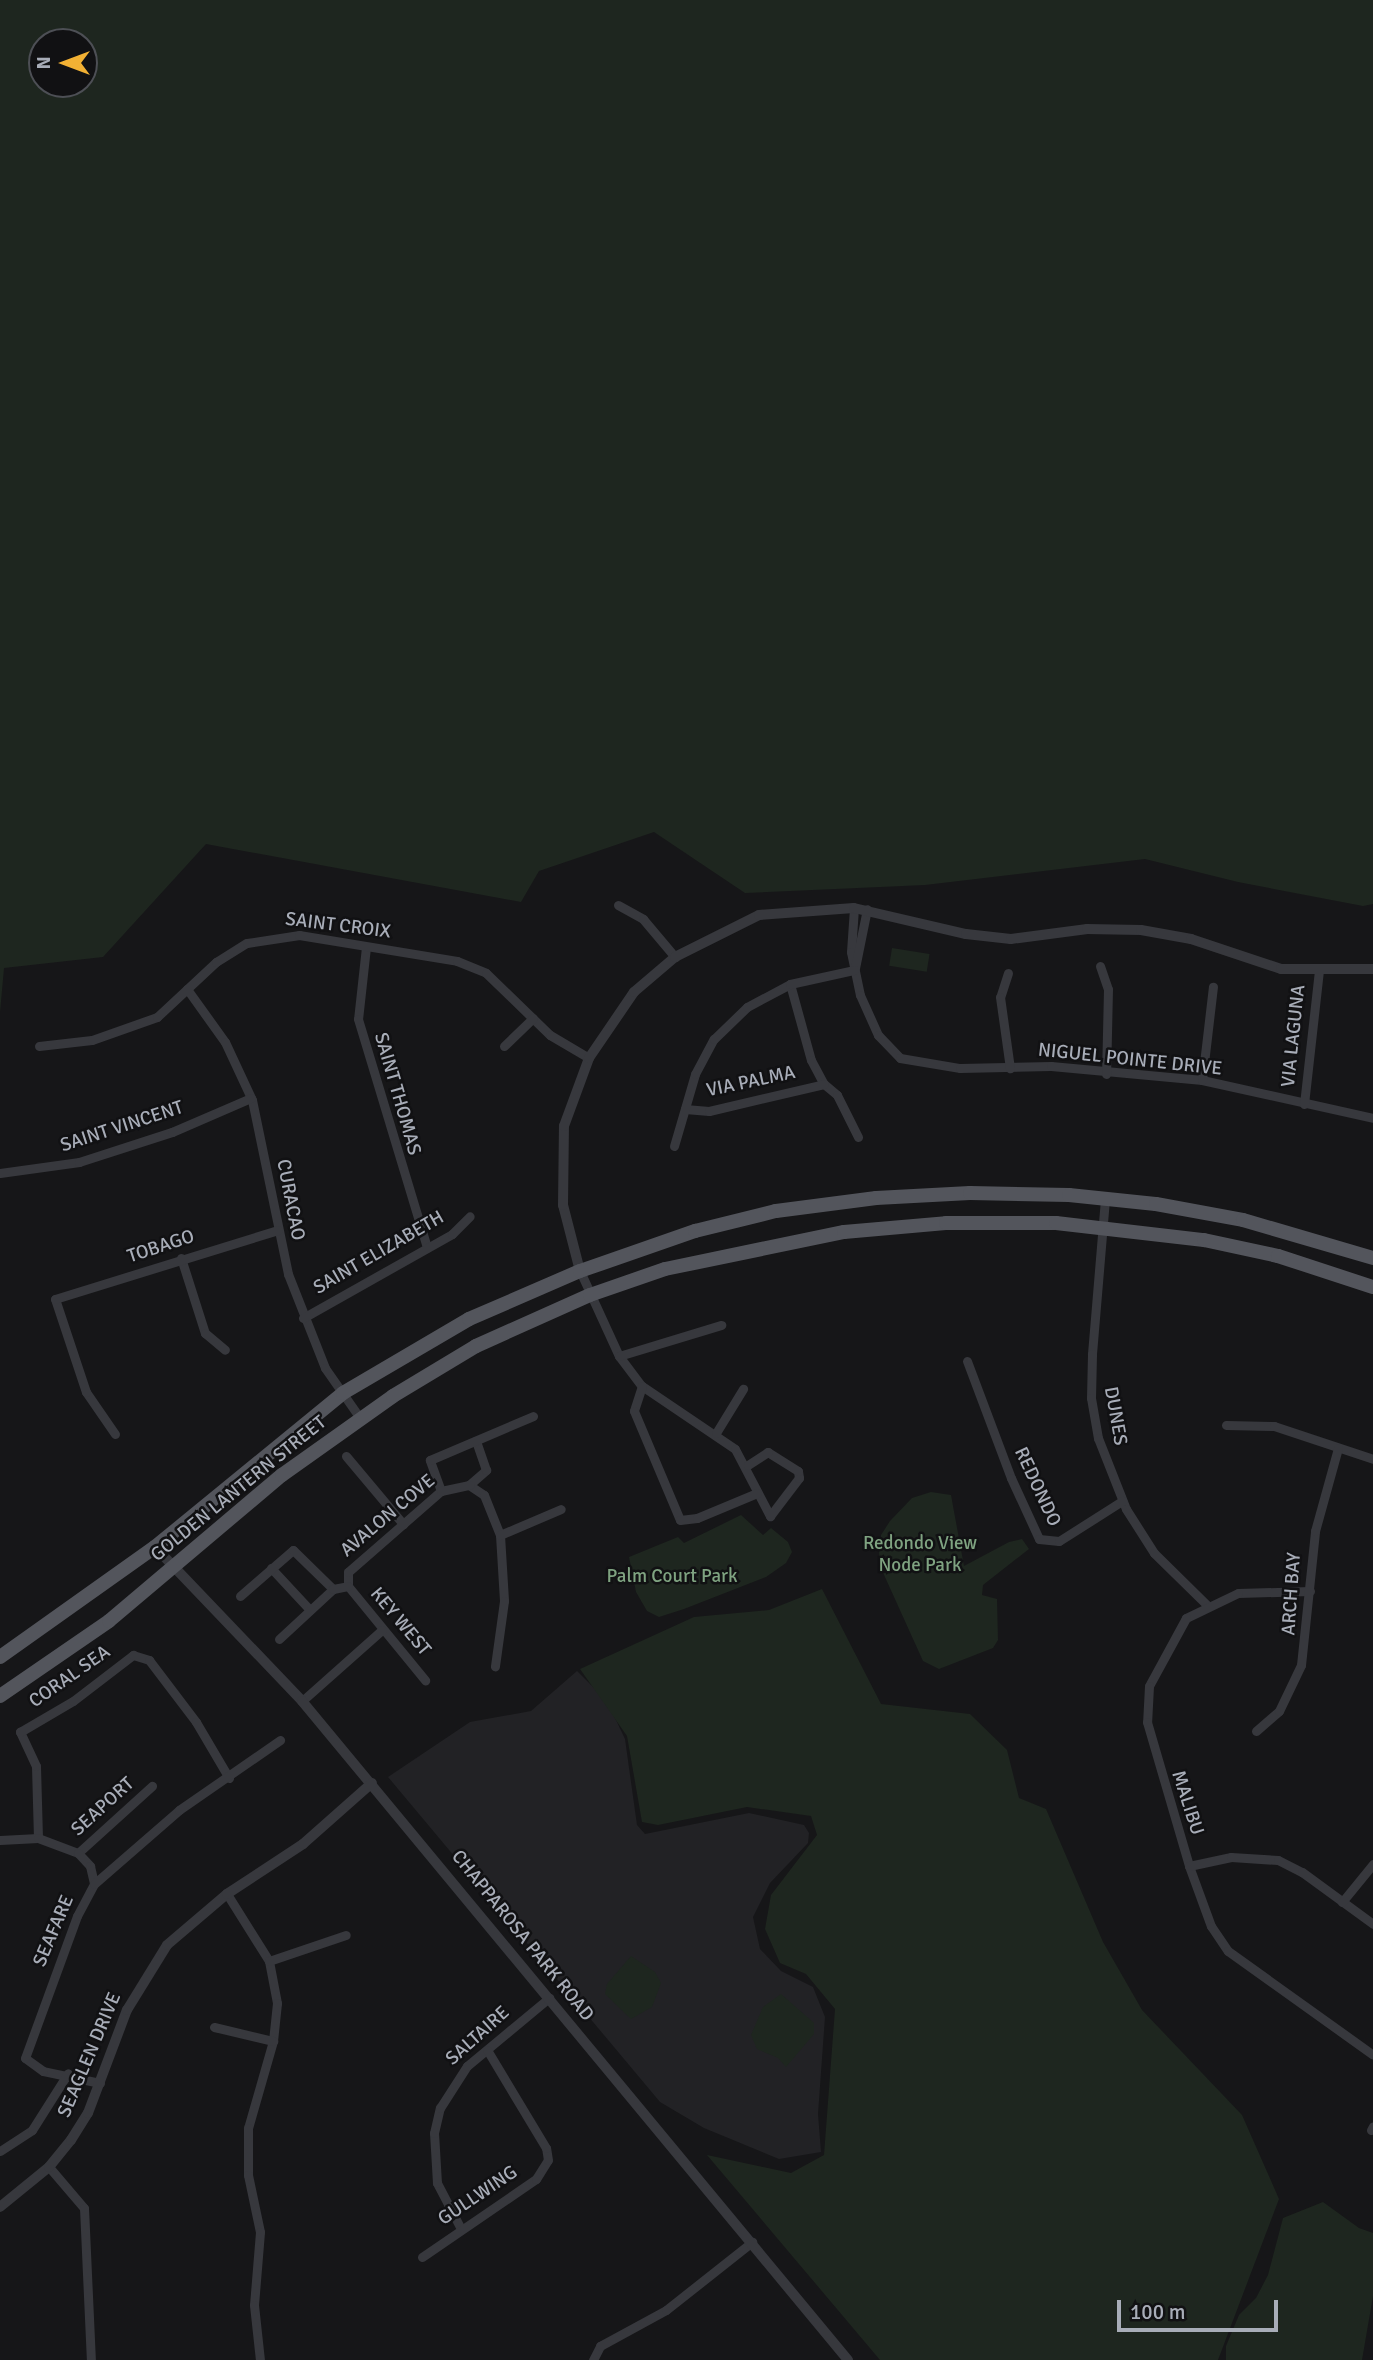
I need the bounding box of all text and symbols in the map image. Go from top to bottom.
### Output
north arrow [28,28,98,98]
text: N [32,56,56,70]
street label: SAINT CROIX [284,908,392,944]
street label: VIA LAGUNA [1277,984,1311,1088]
street label: SAINT THOMAS [369,1030,425,1158]
street label: NIGUEL POINTE DRIVE [1037,1039,1223,1081]
street label: VIA PALMA [705,1061,797,1103]
street label: SAINT VINCENT [58,1096,186,1158]
street label: CURACAO [271,1157,309,1243]
street label: SAINT ELIZABETH [310,1206,448,1300]
street label: TOBAGO [125,1226,197,1268]
street label: DUNES [1099,1385,1131,1447]
street label: GOLDEN LANTERN STREET [147,1411,331,1567]
street label: REDONDO [1009,1444,1065,1530]
street label: AVALON COVE [336,1470,440,1562]
park label: Redondo View Node Park [863,1533,977,1577]
street label: ARCH BAY [1278,1552,1306,1636]
park label: Palm Court Park [606,1566,738,1588]
street label: KEY WEST [365,1583,435,1661]
street label: CORAL SEA [25,1641,115,1713]
street label: MALIBU [1166,1768,1208,1838]
street label: SEAPORT [67,1773,139,1841]
street label: CHAPPAROSA PARK ROAD [446,1846,598,2026]
street label: SEAFARE [29,1892,79,1970]
street label: SEAGLEN DRIVE [53,1989,127,2121]
street label: SALTAIRE [442,2002,514,2070]
street label: GULLWING [434,2161,522,2231]
scale bar [1121,2286,1282,2330]
text: 100 m [1130,2299,1185,2325]

